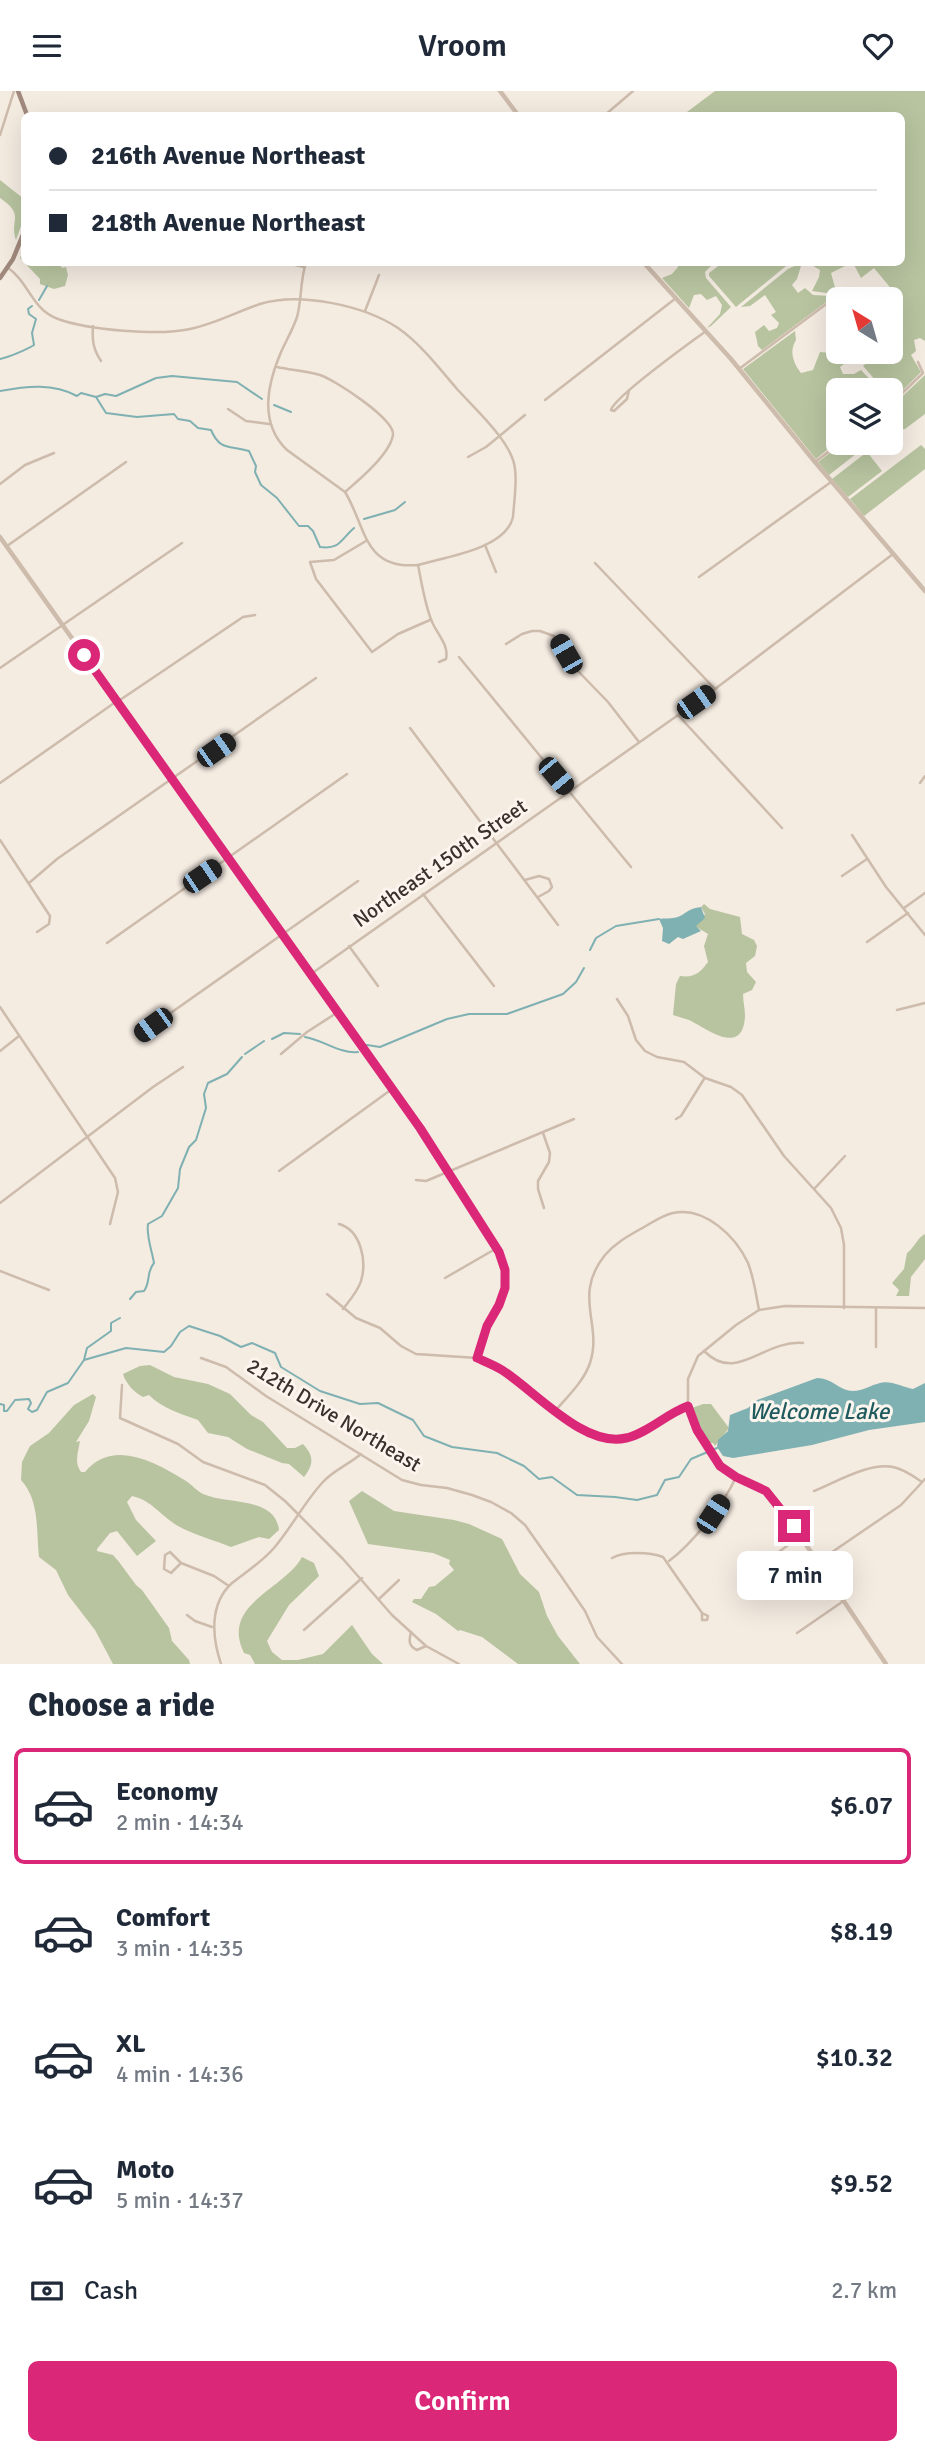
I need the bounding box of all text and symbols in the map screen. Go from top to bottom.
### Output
text: Vroom [418,26,507,65]
icon: menu [28,27,66,65]
icon: heart [859,27,897,65]
text: 216th Avenue Northeast [91,140,365,172]
text: 218th Avenue Northeast [91,207,365,239]
north arrow [826,287,903,364]
map controls [826,287,903,455]
button: layers [826,378,903,455]
car [547,631,586,677]
route start [68,639,100,671]
car [673,681,720,723]
car [193,729,240,771]
car [535,753,578,799]
street label: Northeast 150th Street [348,793,532,933]
car [179,856,226,896]
car [130,1004,177,1046]
street label: 212th Drive Northeast [242,1353,426,1477]
water label: Welcome Lake [749,1397,891,1426]
car [693,1491,734,1537]
route end [778,1510,810,1542]
callout: 7 min [736,1551,852,1599]
text: 7 min [767,1561,823,1590]
text: Choose a ride [28,1686,215,1725]
icon: car [32,1775,95,1838]
text: Economy [116,1776,218,1808]
text: $6.07 [830,1790,893,1822]
text: 2 min · 14:34 [116,1808,244,1837]
icon: car [32,1901,95,1964]
text: Comfort [116,1902,210,1934]
text: $8.19 [830,1916,893,1948]
text: 3 min · 14:35 [116,1934,244,1963]
icon: car [32,2027,95,2090]
text: XL [116,2028,146,2060]
text: $10.32 [816,2042,893,2074]
text: 4 min · 14:36 [116,2060,244,2089]
icon: car [32,2153,95,2216]
text: Moto [116,2154,174,2186]
text: $9.52 [830,2168,893,2200]
text: 5 min · 14:37 [116,2186,244,2215]
icon: cash [28,2272,66,2310]
text: Cash [84,2275,138,2307]
text: 2.7 km [831,2276,897,2305]
button: Confirm [28,2361,897,2441]

